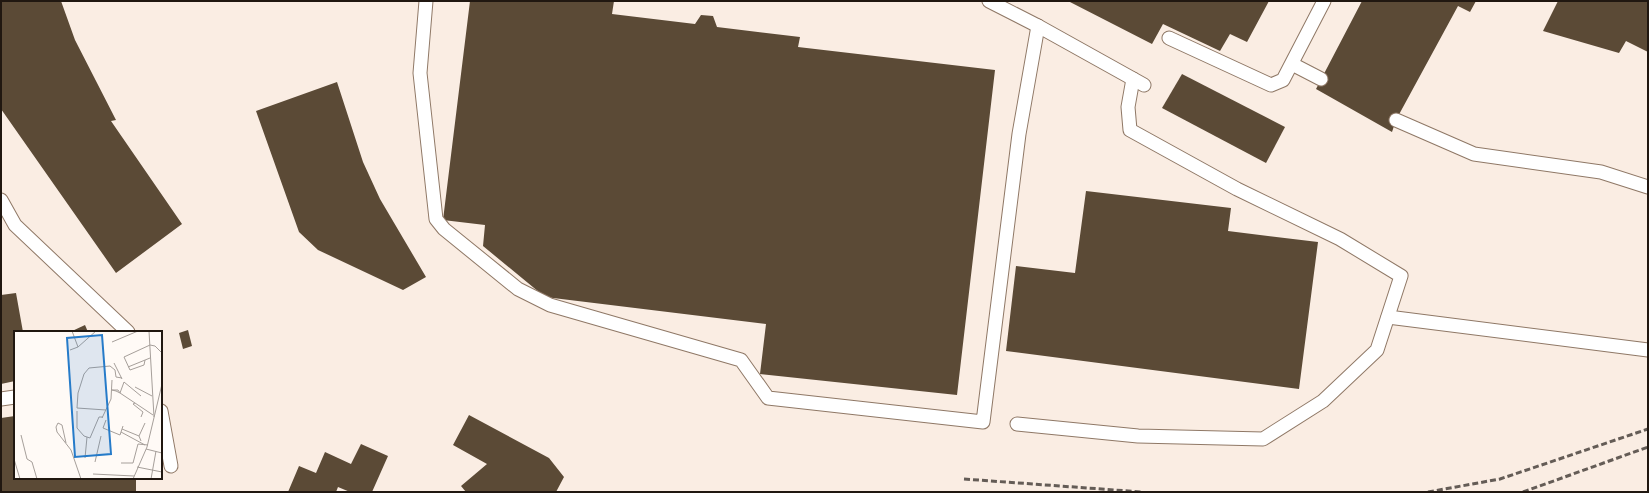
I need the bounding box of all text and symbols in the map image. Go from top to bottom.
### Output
inset map [14,331,162,479]

